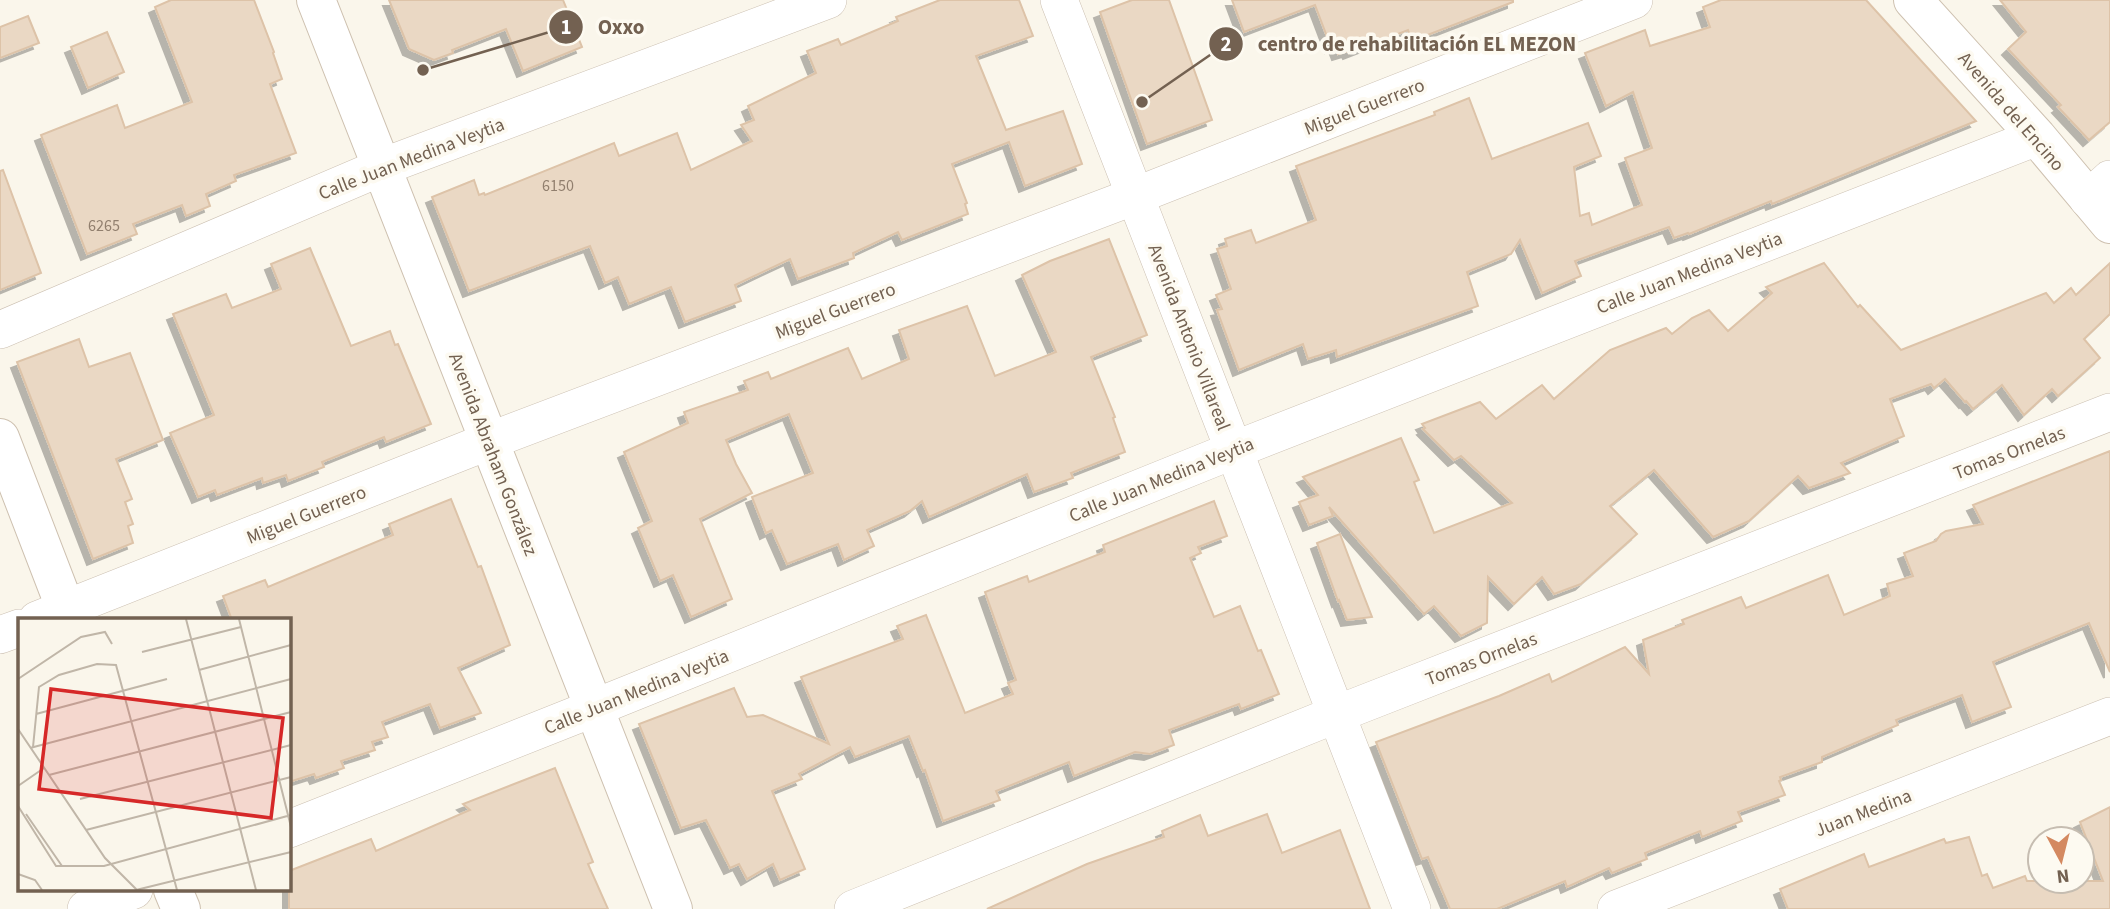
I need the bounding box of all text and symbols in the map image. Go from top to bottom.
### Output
callout: Oxxo [549,6,658,48]
text: 1 [560,12,572,42]
text: Oxxo [598,12,644,42]
callout: centro de rehabilitación EL MEZON [1209,23,1590,65]
text: 2 [1220,29,1232,59]
text: centro de rehabilitación EL MEZON [1258,29,1576,59]
street label: Avenida del Encino [1951,46,2070,178]
street label: Miguel Guerrero [1300,72,1429,143]
street label: Calle Juan Medina Veytia [315,111,508,207]
house number: 6150 [542,175,574,197]
house number: 6265 [88,215,120,237]
street label: Calle Juan Medina Veytia [1593,225,1786,321]
street label: Avenida Antonio Villareal [1141,241,1237,435]
street label: Miguel Guerrero [771,276,900,347]
street label: Avenida Abraham González [441,349,544,560]
street label: Tomas Ornelas [1950,420,2069,487]
street label: Calle Juan Medina Veytia [1065,431,1258,530]
street label: Miguel Guerrero [243,479,371,552]
inset map [18,618,290,892]
street label: Tomas Ornelas [1422,626,1541,693]
street label: Calle Juan Medina Veytia [540,643,733,742]
street label: Juan Medina [1811,783,1916,844]
north arrow [2026,825,2096,895]
text: N [2055,861,2071,890]

